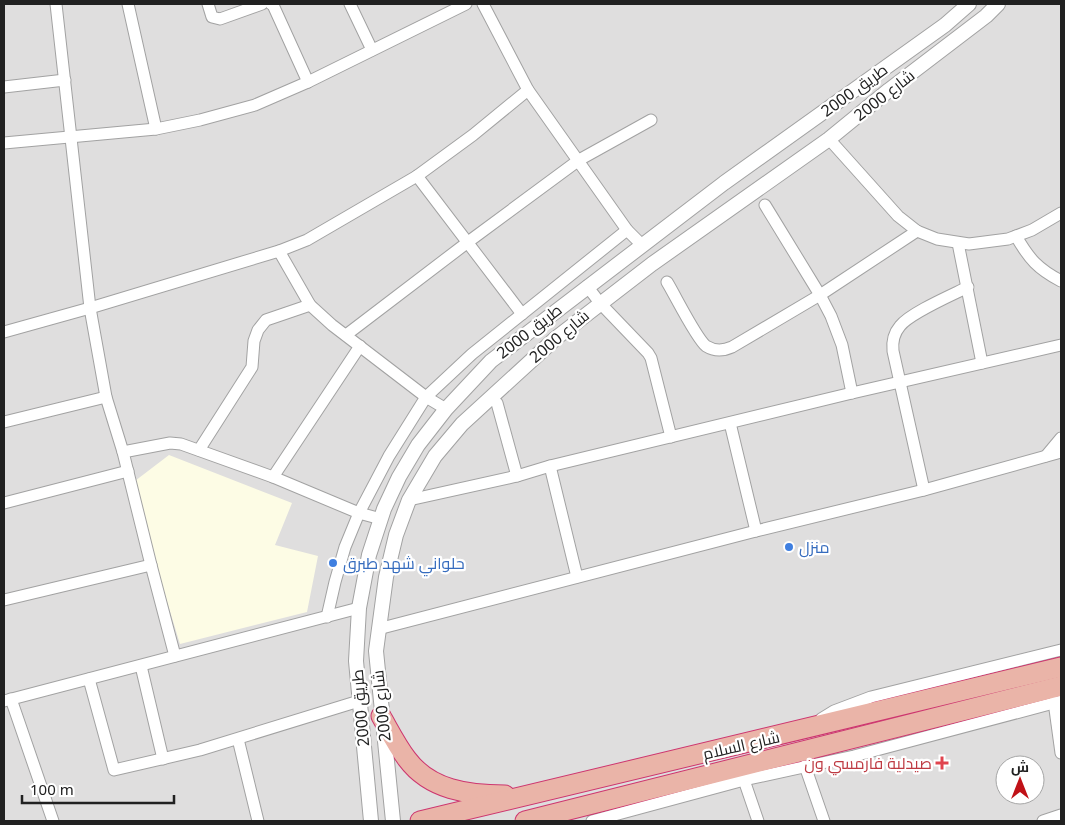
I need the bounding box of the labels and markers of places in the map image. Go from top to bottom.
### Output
place label: منزل [799,536,829,558]
marker: منزل [783,541,795,553]
place label: حلواني شهد طبرق [343,552,465,577]
marker: حلواني شهد طبرق [327,557,339,569]
place label: صيدلية فارمسي ون [804,752,932,776]
marker: صيدلية فارمسي ون [936,757,948,769]

